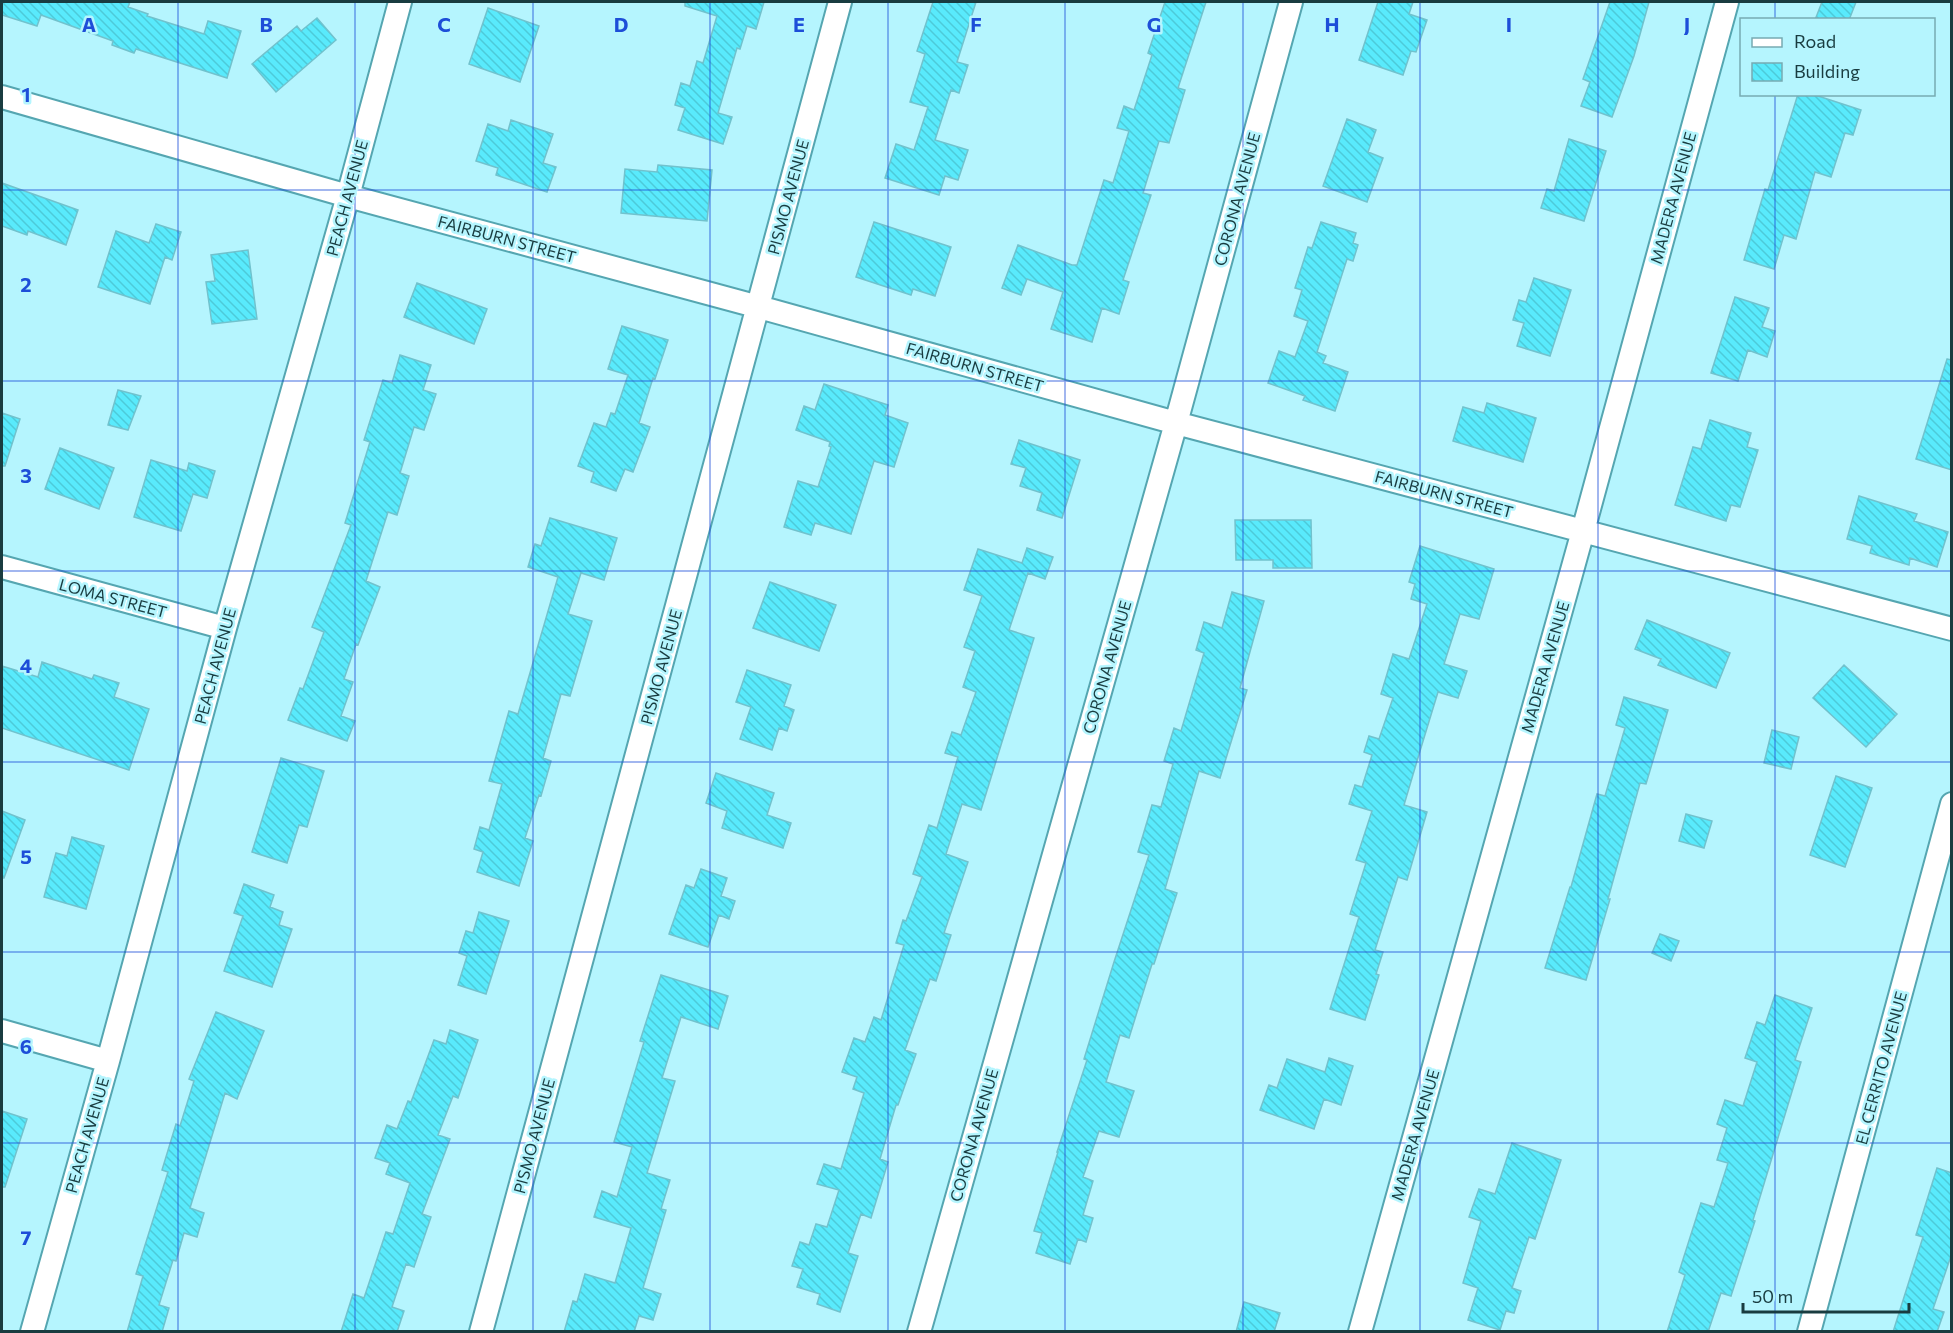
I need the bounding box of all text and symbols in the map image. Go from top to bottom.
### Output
text: A [82,12,96,36]
text: B [259,12,273,36]
text: C [437,12,451,36]
text: D [614,12,628,36]
text: E [793,12,805,36]
text: F [970,12,982,36]
text: G [1147,12,1161,36]
text: H [1325,12,1340,36]
text: I [1506,12,1512,36]
text: J [1684,12,1690,36]
legend [1740,18,1935,96]
text: Road [1794,30,1836,52]
text: Building [1794,60,1860,82]
text: 1 [21,82,31,106]
street label: CORONA AVENUE [1210,130,1263,268]
street label: MADERA AVENUE [1646,130,1699,266]
street label: PISMO AVENUE [763,137,812,257]
street label: PEACH AVENUE [322,138,371,258]
street label: FAIRBURN STREET [436,211,578,266]
text: 2 [20,272,32,296]
street label: FAIRBURN STREET [904,338,1046,395]
text: 3 [20,463,32,487]
street label: FAIRBURN STREET [1373,466,1515,521]
street label: LOMA STREET [57,574,169,621]
street label: CORONA AVENUE [1078,598,1135,735]
street label: MADERA AVENUE [1517,599,1572,735]
street label: PEACH AVENUE [190,606,239,726]
street label: PISMO AVENUE [636,607,685,727]
text: 4 [20,653,32,677]
text: 5 [20,844,32,868]
street label: EL CERRITO AVENUE [1851,989,1910,1146]
text: 6 [20,1034,32,1058]
street label: CORONA AVENUE [945,1066,1002,1203]
street label: MADERA AVENUE [1387,1067,1442,1203]
street label: PEACH AVENUE [61,1075,112,1195]
street label: PISMO AVENUE [509,1076,558,1196]
text: 7 [21,1225,32,1249]
scale bar [1743,1276,1910,1314]
text: 50 m [1752,1285,1793,1307]

